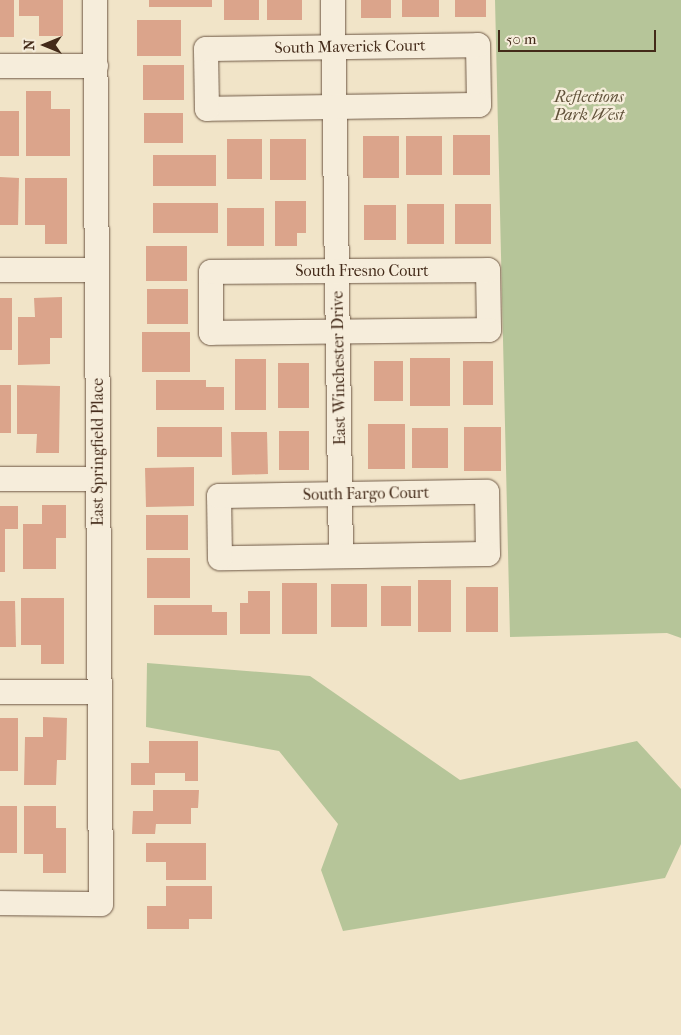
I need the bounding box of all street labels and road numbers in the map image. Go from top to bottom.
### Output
street label: South Maverick Court [274,36,426,58]
street label: South Fresno Court [295,261,429,281]
street label: East Winchester Drive [328,291,350,445]
street label: East Springfield Place [88,378,108,526]
street label: South Fargo Court [303,483,429,505]

